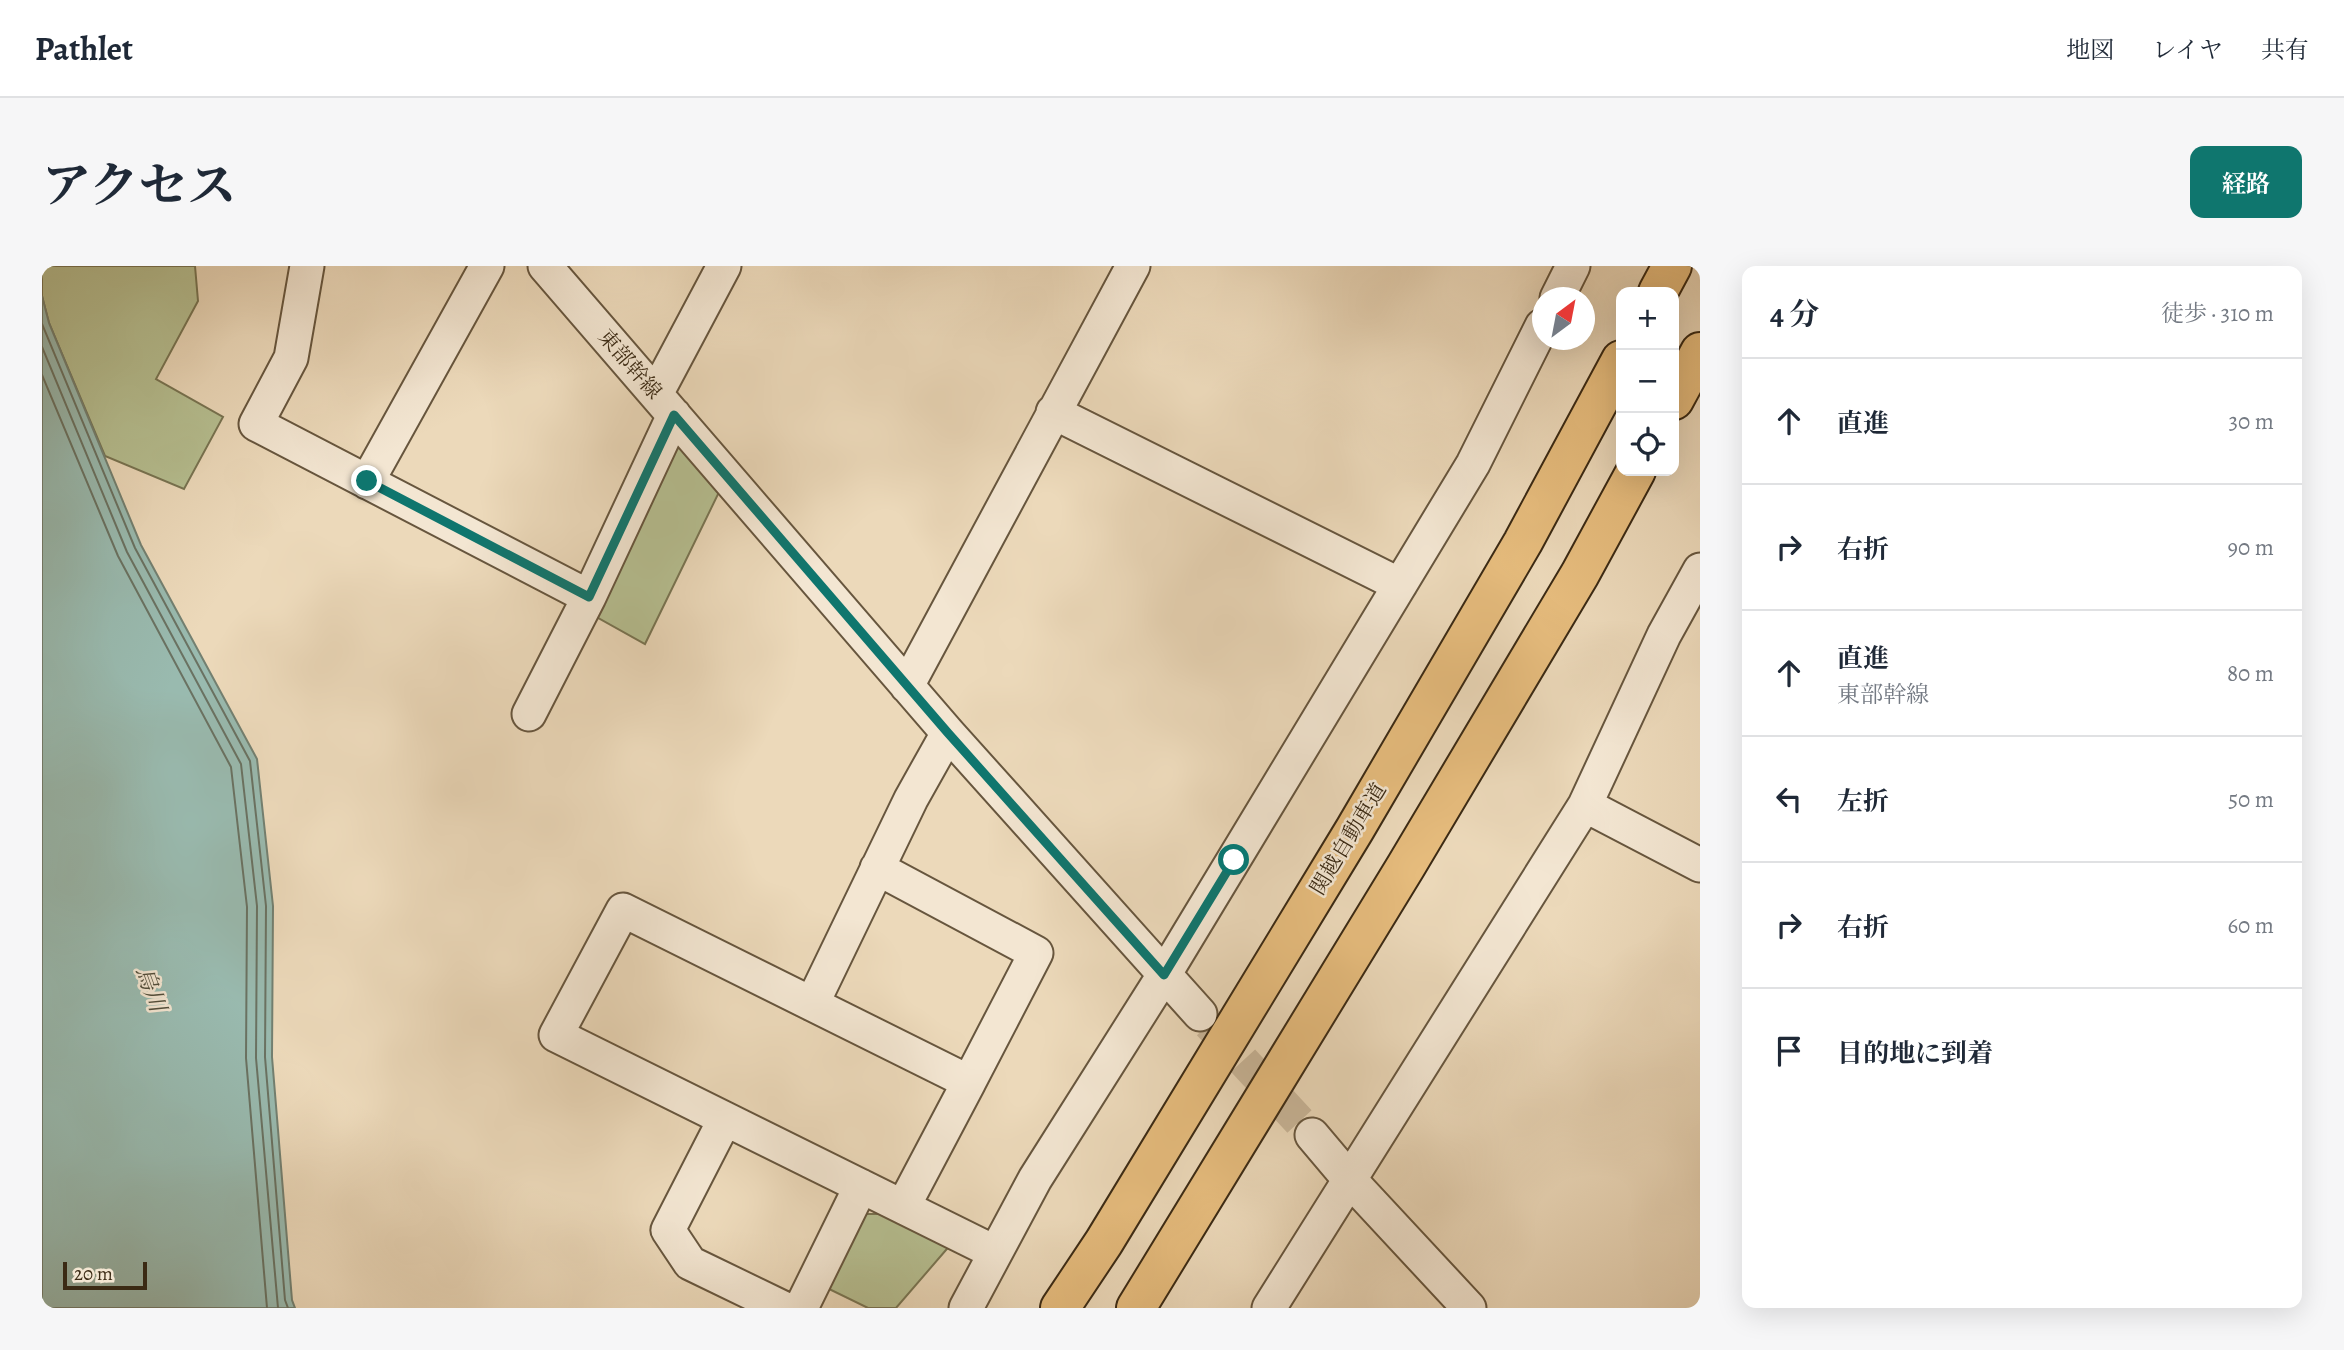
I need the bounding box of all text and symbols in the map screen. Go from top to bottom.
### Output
text: Pathlet [35,26,133,71]
text: 地図 [2066,34,2114,66]
text: レイヤ [2152,34,2223,66]
text: 共有 [2261,34,2309,66]
button: 経路 [2190,146,2302,218]
text: アクセス [42,152,237,219]
north arrow [1532,287,1595,350]
map controls [1616,287,1679,476]
button: + [1616,287,1679,350]
text: 4 分 [1770,294,1819,334]
text: 徒歩 · 310 m [2161,298,2274,329]
street label: 東部幹線 [592,323,668,405]
button: − [1616,350,1679,413]
icon: ahead [1770,402,1808,440]
text: 直進 [1837,406,1889,441]
text: 30 m [2228,406,2274,437]
button: locate [1616,413,1679,476]
route end [351,465,382,496]
icon: right [1770,528,1808,566]
text: 右折 [1837,532,1889,567]
text: 90 m [2228,532,2274,563]
text: 直進 [1837,641,1889,676]
icon: ahead [1770,654,1808,692]
text: 80 m [2227,658,2274,689]
text: 東部幹線 [1837,679,1929,710]
street label: 関越自動車道 [1304,778,1392,900]
icon: left [1770,780,1808,818]
text: 左折 [1837,784,1889,819]
text: 50 m [2228,784,2274,815]
route start [1218,844,1249,875]
icon: right [1770,906,1808,944]
text: 右折 [1837,910,1889,945]
text: 60 m [2227,910,2274,941]
water label: 烏川 [129,962,174,1019]
icon: arrive [1770,1032,1808,1070]
text: 目的地に到着 [1837,1036,1993,1071]
scale bar [63,1259,147,1291]
text: 20 m [74,1261,113,1287]

